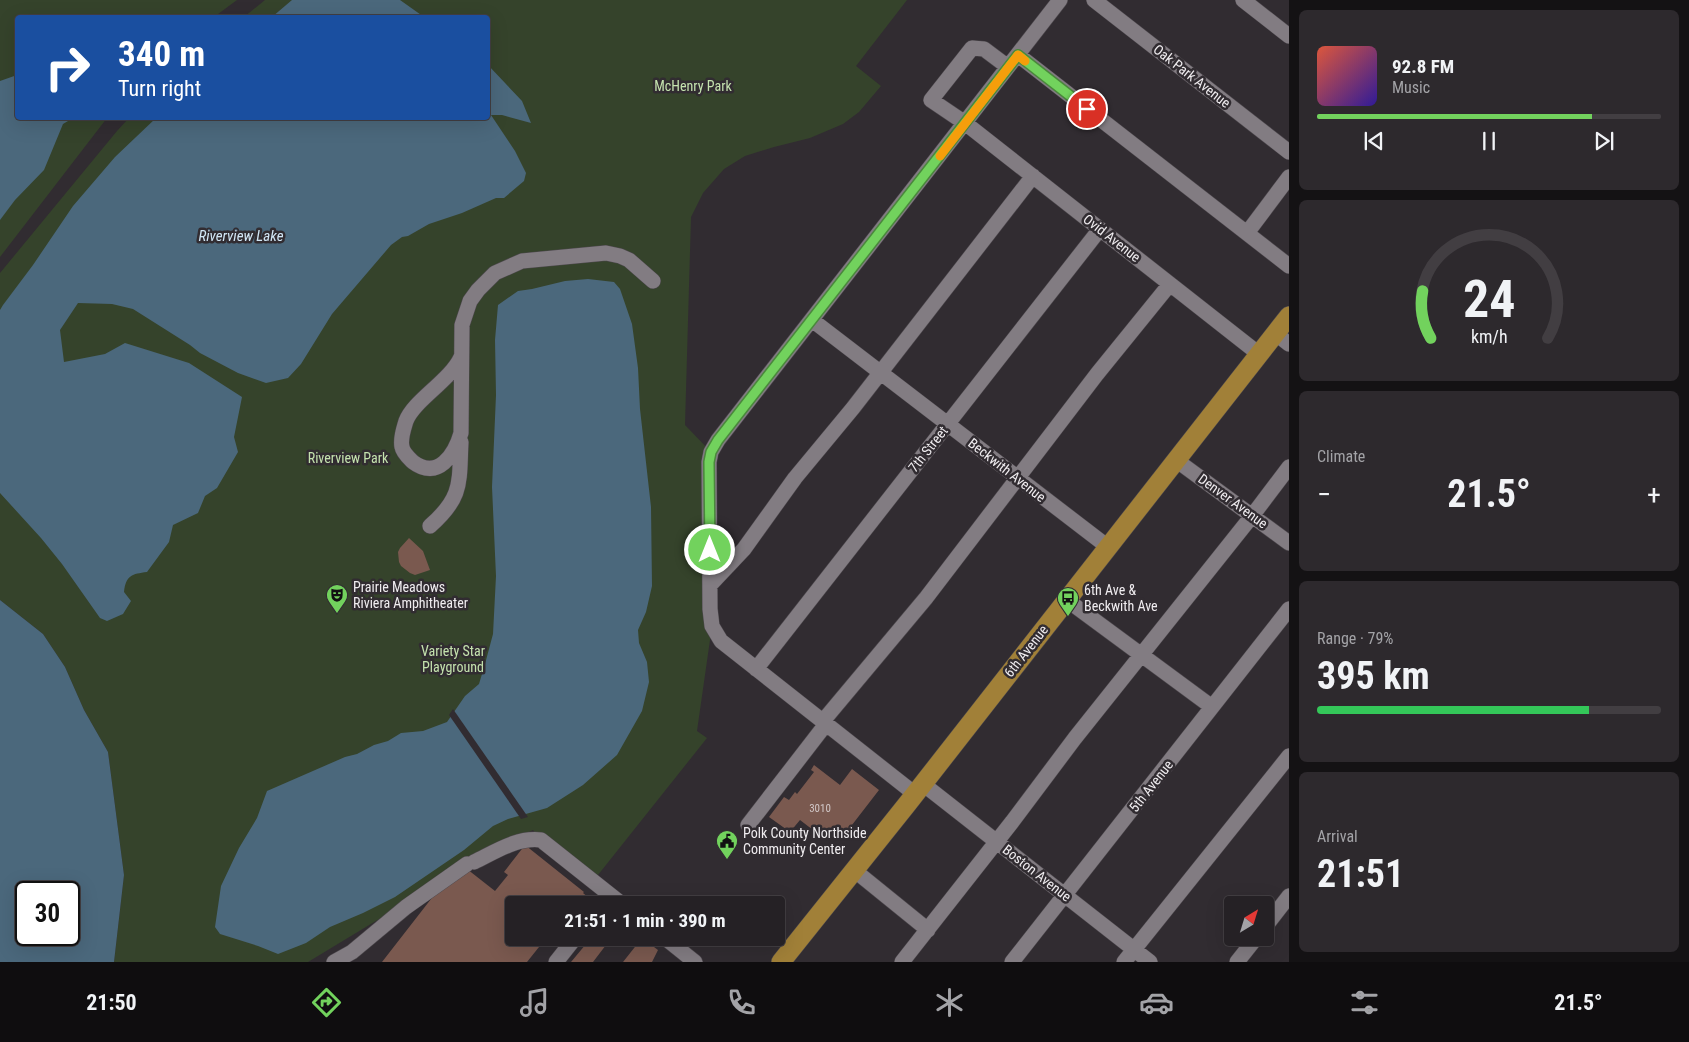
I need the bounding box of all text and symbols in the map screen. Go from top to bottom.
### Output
text: 340 m [118,34,205,75]
icon: right [35,35,100,100]
street label: Oak Park Avenue [1150,41,1234,111]
text: 92.8 FM [1392,55,1454,78]
text: Turn right [118,76,201,101]
park label: McHenry Park [654,78,732,94]
text: Music [1392,78,1430,97]
pin [1066,88,1108,130]
icon: arrive [1073,95,1101,123]
icon: previous [1360,127,1388,155]
icon: pause [1475,127,1503,155]
icon: next [1590,127,1618,155]
street label: Ovid Avenue [1080,211,1144,266]
water label: Riverview Lake [199,227,284,245]
text: 24 [1463,269,1515,330]
text: km/h [1471,326,1507,347]
street label: 7th Street [905,423,951,475]
street label: Beckwith Avenue [965,435,1049,505]
text: Climate [1317,447,1365,466]
park label: Riverview Park [308,450,389,466]
street label: Denver Avenue [1195,471,1271,532]
text: 21.5° [1447,472,1531,516]
text: − [1317,478,1331,511]
text: + [1647,478,1661,511]
position arrow [683,523,735,575]
place label: Prairie Meadows Riviera Amphitheater [353,579,468,611]
place label: 6th Ave & Beckwith Ave [1084,582,1158,614]
theatre icon: Prairie Meadows Riviera Amphitheater [325,583,349,614]
bus stop icon: 6th Ave & Beckwith Ave [1056,586,1080,617]
street label: 6th Avenue [1001,622,1051,680]
text: Range · 79% [1317,629,1393,648]
park label: Variety Star Playground [421,643,485,675]
text: 395 km [1317,654,1430,698]
street label: 5th Avenue [1126,757,1176,815]
house number: 3010 [809,802,831,815]
place label: Polk County Northside Community Center [743,825,867,857]
text: Arrival [1317,827,1358,846]
public building icon: Polk County Northside Community Center [715,829,739,860]
street label: Boston Avenue [1000,841,1075,905]
text: 21:51 [1317,852,1404,896]
speed limit sign: 30 [15,881,80,946]
north arrow [1224,896,1274,946]
map controls [1224,896,1274,946]
text: 21:51 · 1 min · 390 m [564,909,726,932]
icon: directions [309,985,344,1020]
icon: music [517,985,552,1020]
icon: phone [724,985,759,1020]
icon: climate [932,985,967,1020]
icon: car [1139,985,1174,1020]
icon: filters [1347,985,1382,1020]
text: 21:50 [86,990,137,1015]
text: 21.5° [1554,990,1603,1015]

